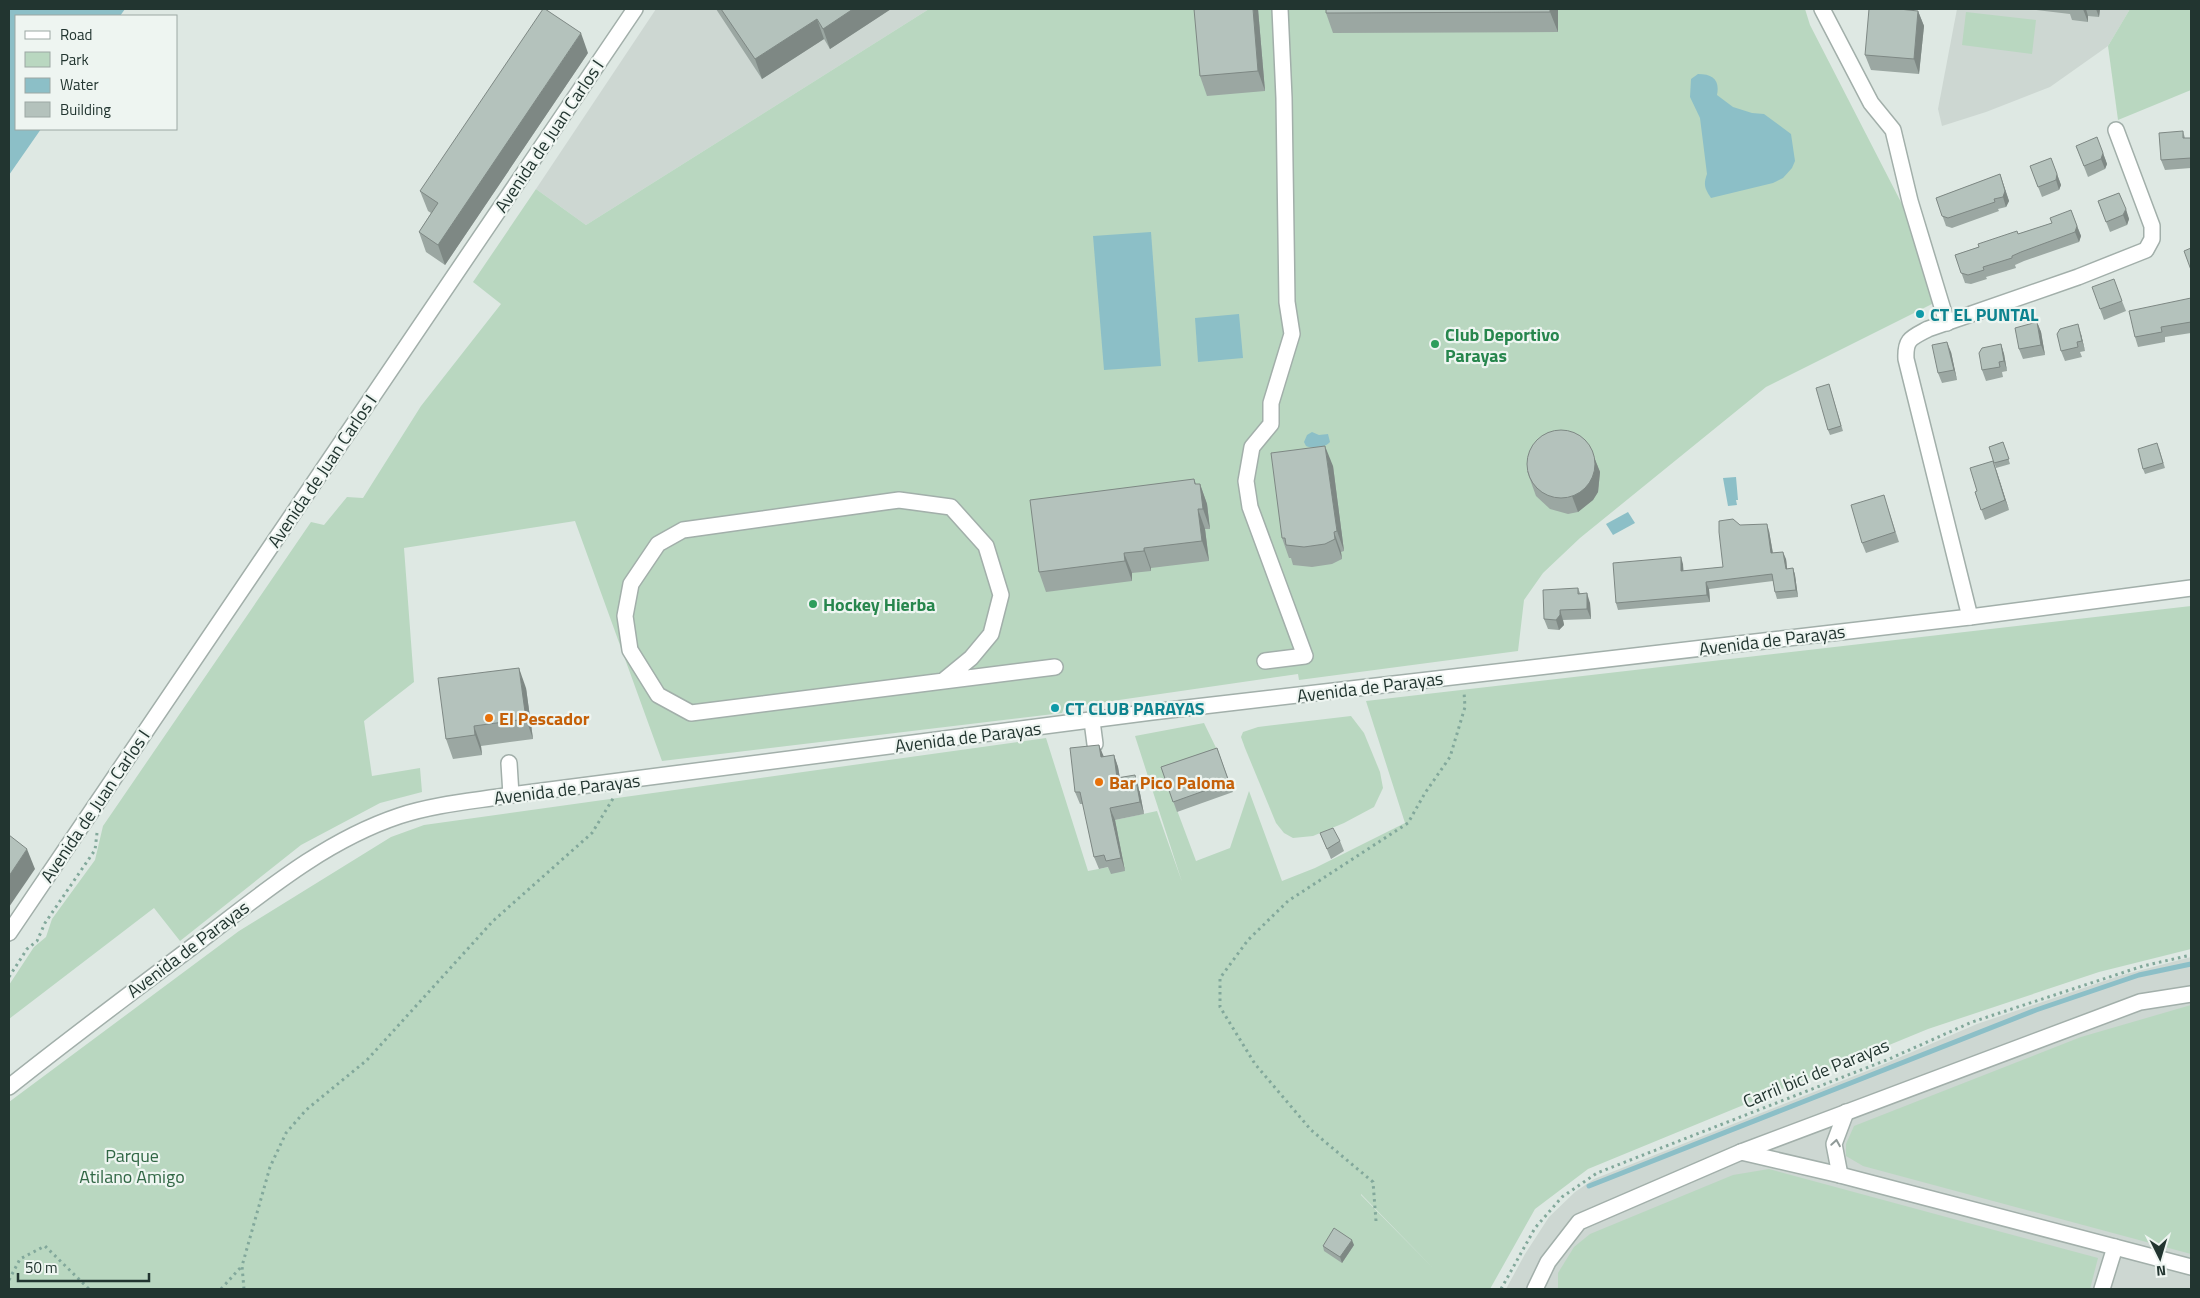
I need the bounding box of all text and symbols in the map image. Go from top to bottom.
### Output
legend [15,15,178,130]
text: Road [60,23,92,46]
text: Park [60,48,89,71]
street label: Avenida de Juan Carlos I [488,54,610,218]
text: Water [60,73,99,96]
text: Building [60,98,111,121]
place label: CT EL PUNTAL [1930,301,2039,328]
marker: CT EL PUNTAL [1914,308,1926,320]
place label: Club Deportivo Parayas [1445,321,1560,369]
marker: Club Deportivo Parayas [1429,338,1441,350]
street label: Avenida de Juan Carlos I [261,389,383,553]
place label: Hockey Hierba [823,591,935,618]
marker: Hockey Hierba [807,598,819,610]
street label: Avenida de Parayas [1697,618,1847,662]
street label: Avenida de Parayas [1295,665,1445,709]
place label: CT CLUB PARAYAS [1065,695,1205,722]
marker: CT CLUB PARAYAS [1049,702,1061,714]
place label: El Pescador [499,705,590,732]
marker: El Pescador [483,712,495,724]
street label: Avenida de Parayas [893,715,1043,759]
street label: Avenida de Juan Carlos I [34,724,156,888]
street label: Avenida de Parayas [492,767,642,811]
place label: Bar Pico Paloma [1109,769,1235,796]
marker: Bar Pico Paloma [1093,776,1105,788]
street label: Avenida de Parayas [121,894,255,1004]
street label: Carril bici de Parayas [1739,1031,1893,1115]
one-way arrow [1831,1138,1841,1147]
park label: Parque Atilano Amigo [79,1142,185,1190]
north arrow [2135,1233,2185,1283]
scale bar [18,1250,149,1282]
text: 50 m [25,1256,58,1279]
text: N [2155,1261,2167,1282]

